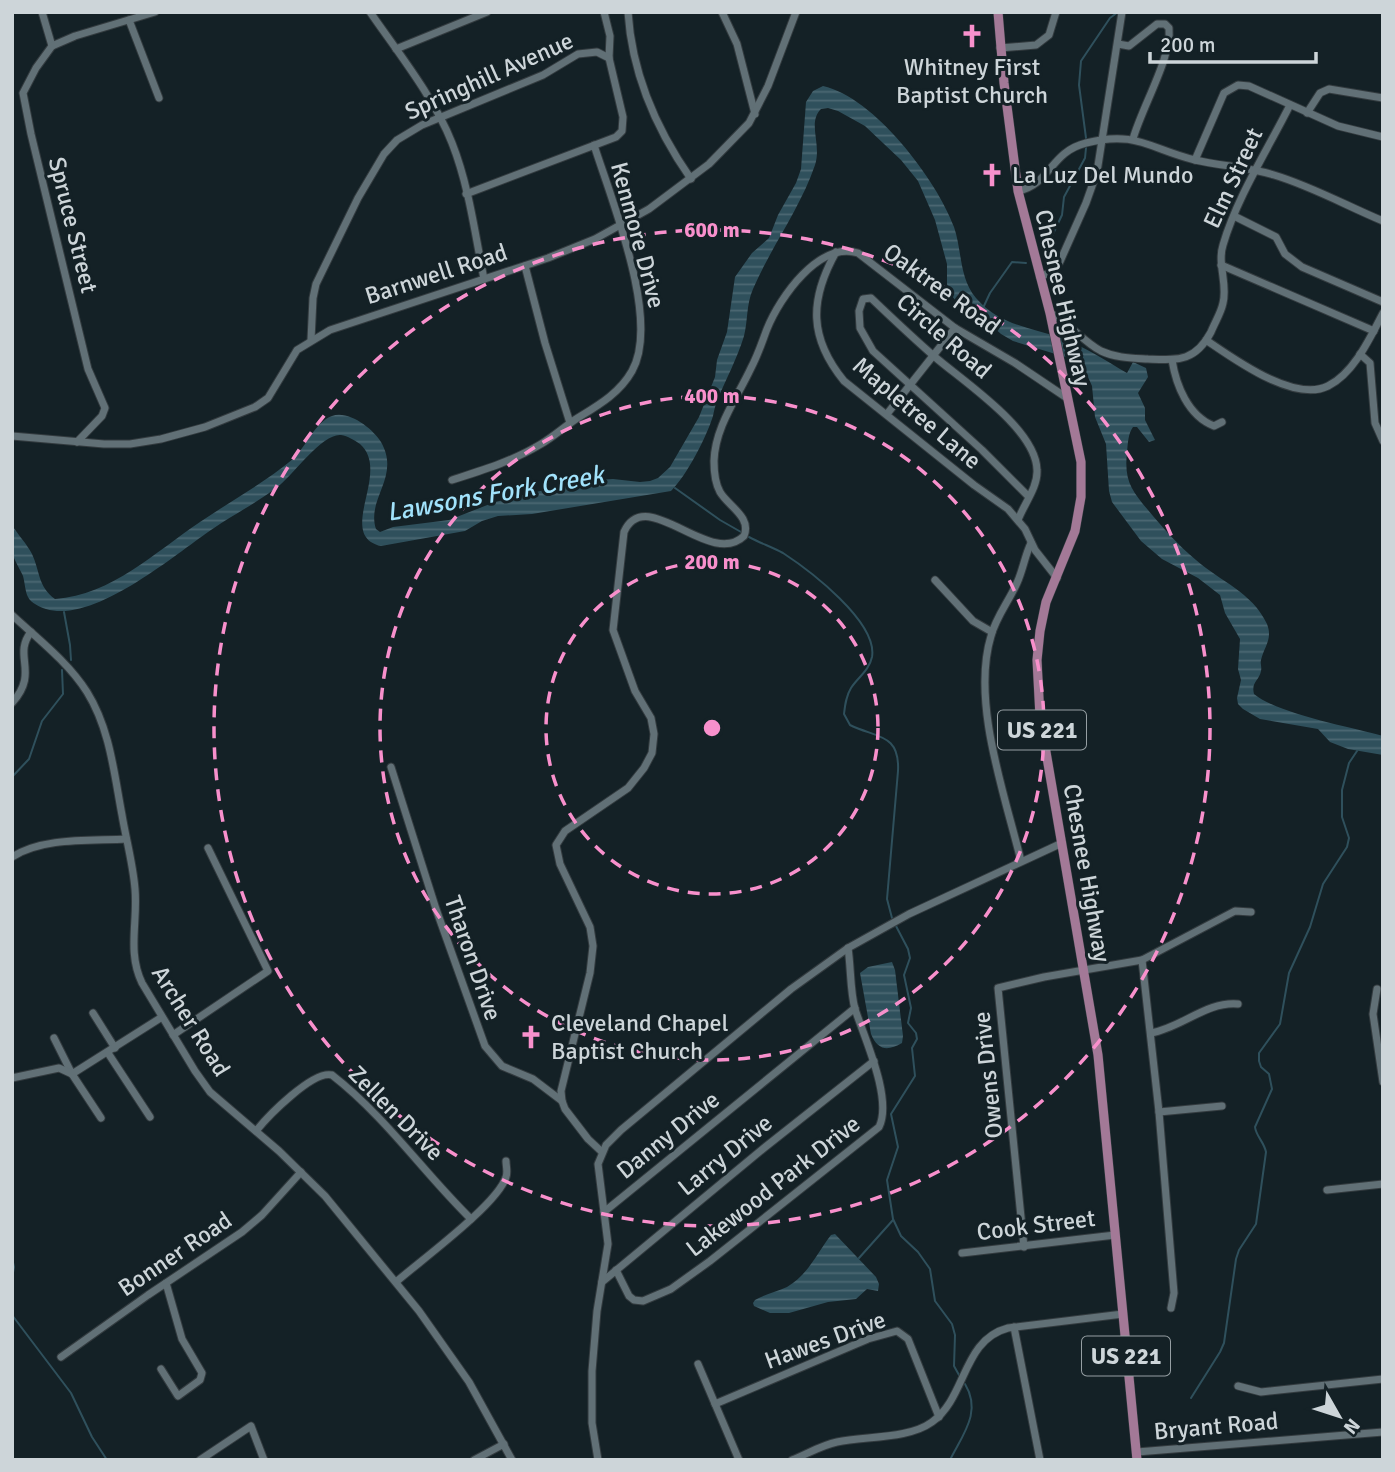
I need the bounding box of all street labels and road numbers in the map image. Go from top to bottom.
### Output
street label: Springhill Avenue [400,25,578,127]
street label: Elm Street [1197,123,1269,233]
street label: Spruce Street [42,154,104,296]
street label: Kenmore Drive [604,159,672,311]
street label: Chesnee Highway [1028,207,1098,389]
street label: Barnwell Road [361,237,511,311]
street label: Oaktree Road [878,237,1006,341]
street label: Circle Road [890,287,998,385]
street label: Mapletree Lane [847,350,987,476]
road number: US 221 [998,710,1086,750]
street label: Chesnee Highway [1057,781,1117,965]
street label: Tharon Drive [438,892,508,1024]
street label: Archer Road [145,960,237,1082]
street label: Owens Drive [966,1010,1010,1140]
street label: Zellen Drive [342,1059,450,1167]
street label: Danny Drive [611,1084,725,1186]
street label: Larry Drive [672,1108,778,1202]
street label: Lakewood Park Drive [680,1109,866,1263]
street label: Cook Street [975,1203,1097,1247]
street label: Bonner Road [112,1205,238,1303]
street label: Hawes Drive [760,1304,890,1376]
road number: US 221 [1082,1336,1170,1376]
street label: Bryant Road [1153,1406,1279,1446]

